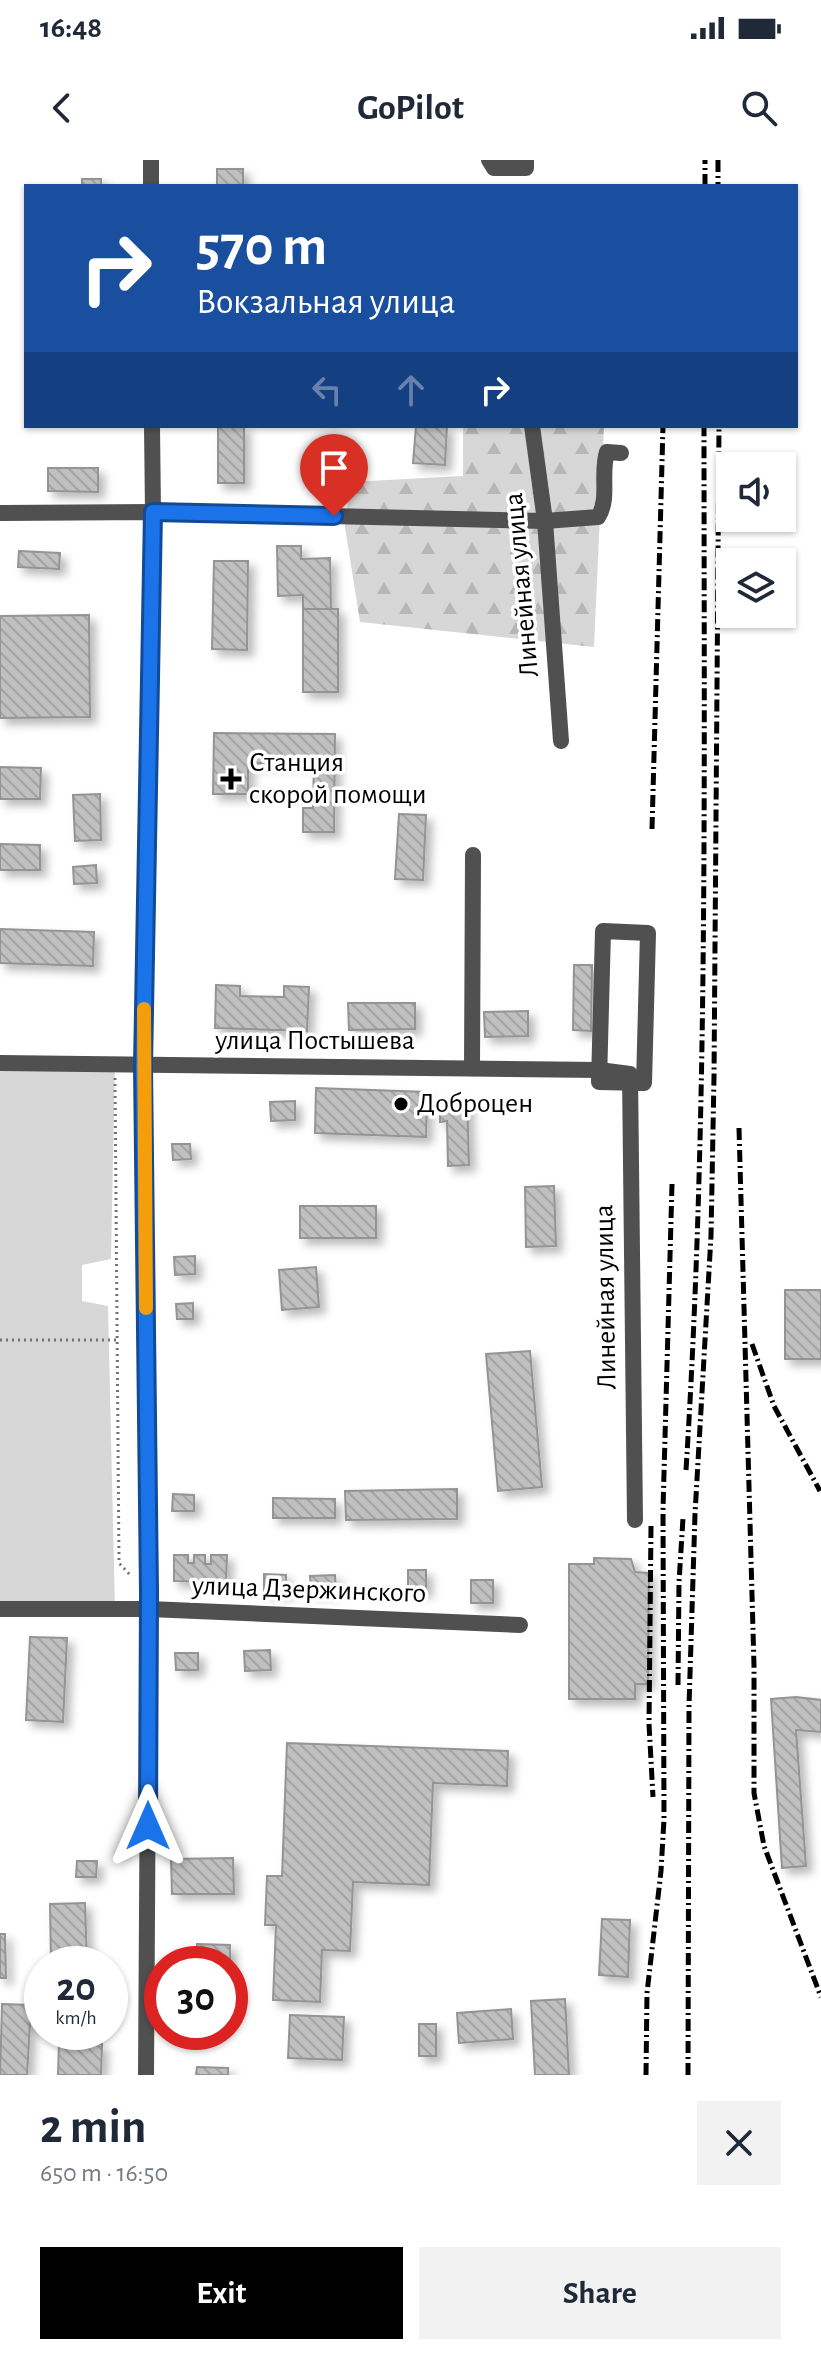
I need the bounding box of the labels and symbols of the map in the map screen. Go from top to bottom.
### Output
pin [300,434,368,516]
street label: Линейная улица [500,491,544,678]
place label: Станция скорой помощи [249,749,427,809]
marker: Станция скорой помощи [220,768,242,790]
street label: улица Постышева [214,1027,415,1055]
place label: Доброцен [417,1090,533,1118]
marker: Доброцен [392,1095,410,1113]
street label: Линейная улица [590,1204,622,1390]
street label: улица Дзержинского [190,1572,427,1608]
position arrow [106,1784,190,1868]
speed limit sign: 30 [144,1946,248,2050]

